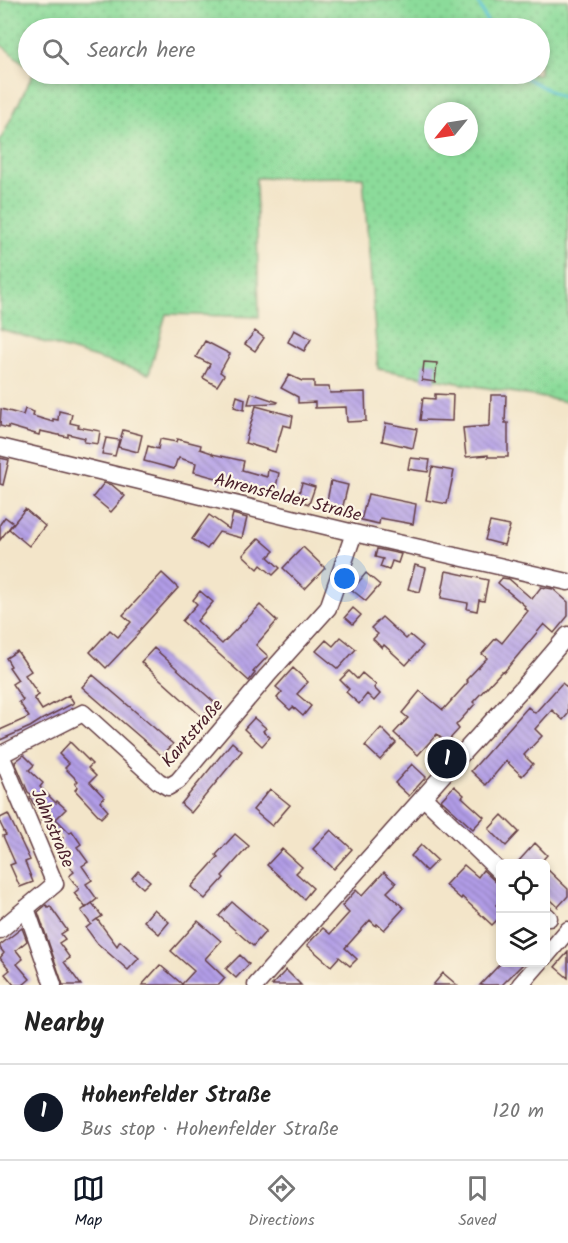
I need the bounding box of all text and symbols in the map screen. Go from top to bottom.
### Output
search box [18,18,550,84]
text: Search here [87,34,195,69]
icon: search [39,35,72,68]
north arrow [424,102,478,156]
street label: Ahrensfelder Straße [211,466,364,531]
your location [330,564,359,593]
street label: Kantstraße [155,693,231,775]
pin: 1 [428,736,466,782]
street label: Jahnstraße [22,784,81,873]
map controls [496,859,550,967]
button: locate [496,859,550,913]
button: layers [496,913,550,967]
text: Nearby [24,1003,104,1045]
text: Hohenfelder Straße [81,1079,271,1114]
text: 1 [40,1096,47,1128]
text: 120 m [492,1096,544,1128]
text: Bus stop · Hohenfelder Straße [81,1114,339,1146]
tab: Map [72,1172,105,1233]
tab: Directions [248,1172,315,1233]
tab: Saved [458,1172,496,1233]

